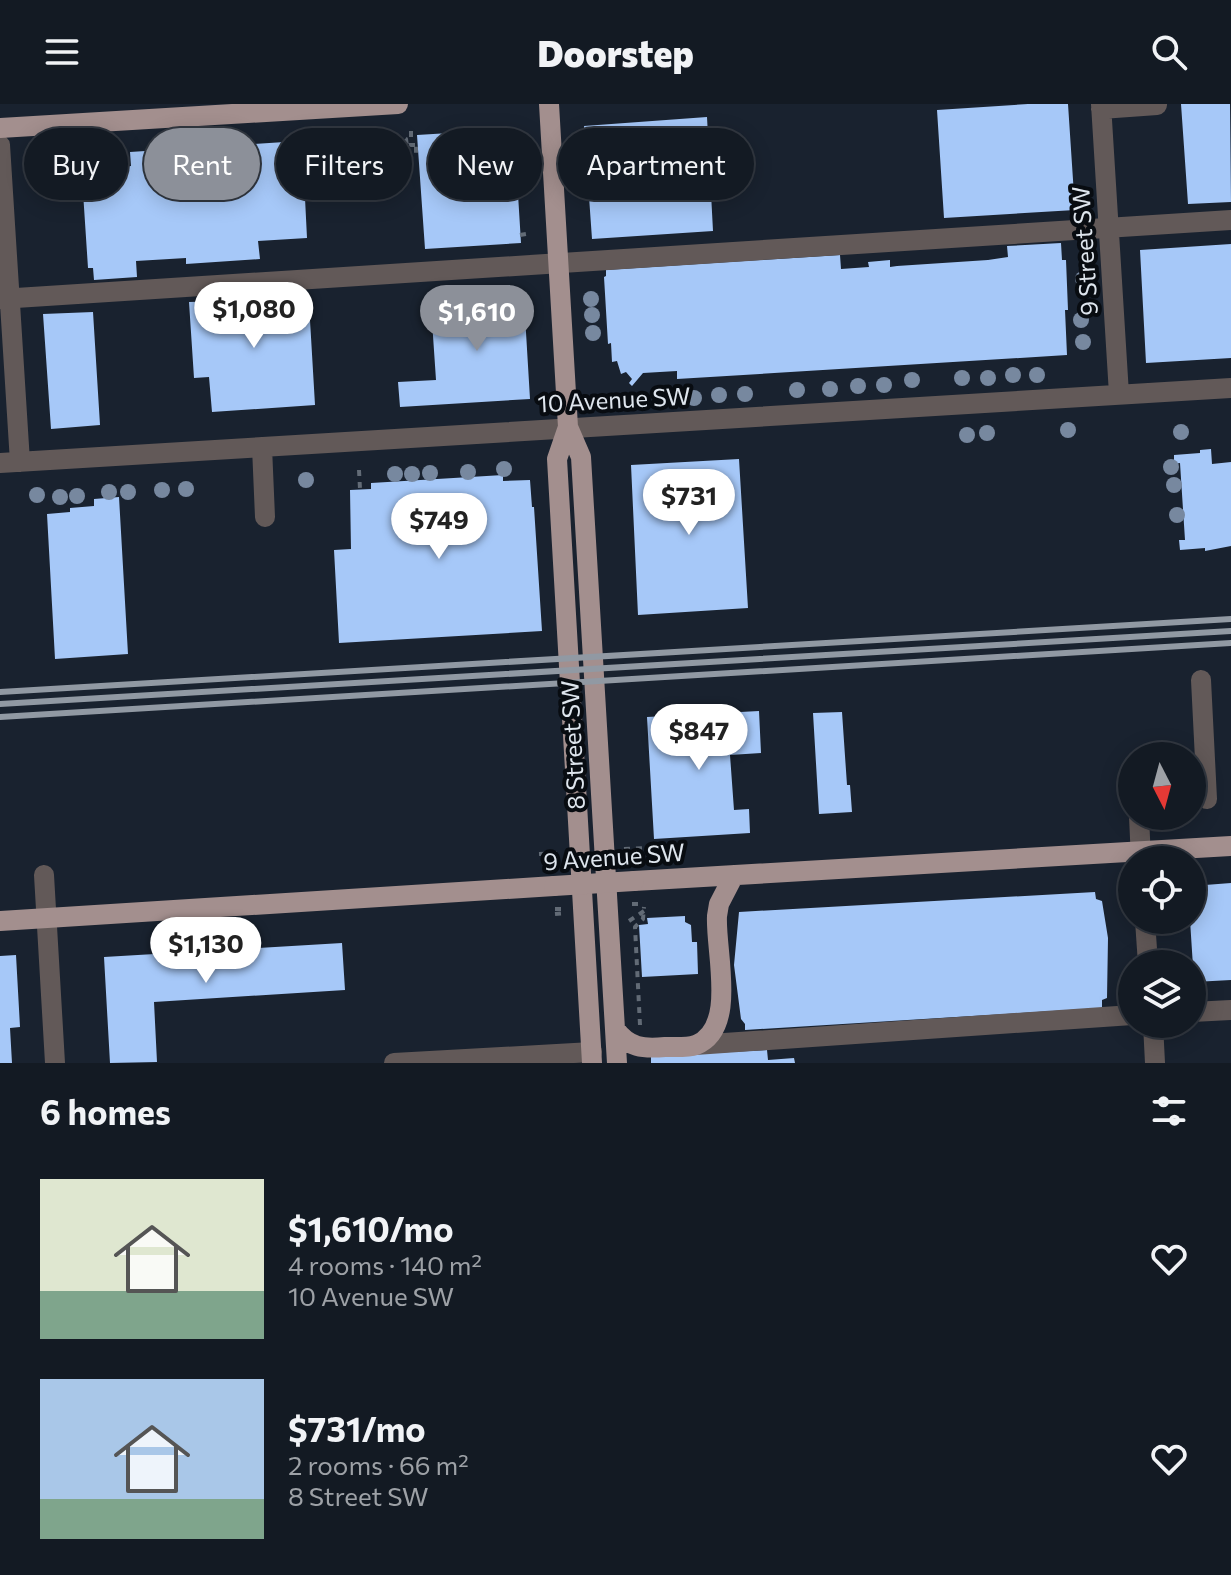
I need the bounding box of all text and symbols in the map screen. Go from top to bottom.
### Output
icon: menu [40,30,84,74]
text: Doorstep [537,30,694,74]
icon: search [1147,30,1191,74]
chip: Buy [24,128,128,200]
chip: Rent [144,128,260,200]
chip: Filters [276,128,412,200]
chip: New [428,128,542,200]
chip: Apartment [558,128,754,200]
street label: 9 Street SW [1065,185,1103,317]
pin: $1,080 [189,282,319,350]
pin: $1,610 [412,285,542,353]
text: $1,080 [212,292,296,323]
text: $1,610 [438,295,516,326]
street label: 10 Avenue SW [537,381,691,417]
pin: $731 [642,469,736,537]
text: $731 [661,479,717,510]
pin: $749 [392,493,486,561]
text: $749 [409,503,469,534]
street label: 8 Street SW [554,679,590,811]
pin: $847 [652,704,746,772]
text: $847 [669,714,729,745]
north arrow [1118,742,1206,830]
map controls [1118,742,1206,1038]
street label: 9 Avenue SW [542,837,686,875]
button: locate [1118,846,1206,934]
pin: $1,130 [141,917,271,985]
text: $1,130 [168,927,244,958]
button: layers [1118,950,1206,1038]
icon: filters [1147,1089,1191,1133]
text: 6 homes [40,1090,171,1132]
text: $1,610/mo [288,1207,454,1249]
icon: home [104,1211,200,1307]
icon: heart [1147,1237,1191,1281]
text: 4 rooms · 140 m² [288,1249,482,1280]
text: 10 Avenue SW [288,1280,454,1311]
text: $731/mo [288,1407,426,1449]
icon: home [104,1411,200,1507]
icon: heart [1147,1437,1191,1481]
text: 2 rooms · 66 m² [288,1449,469,1480]
text: 8 Street SW [288,1480,428,1511]

